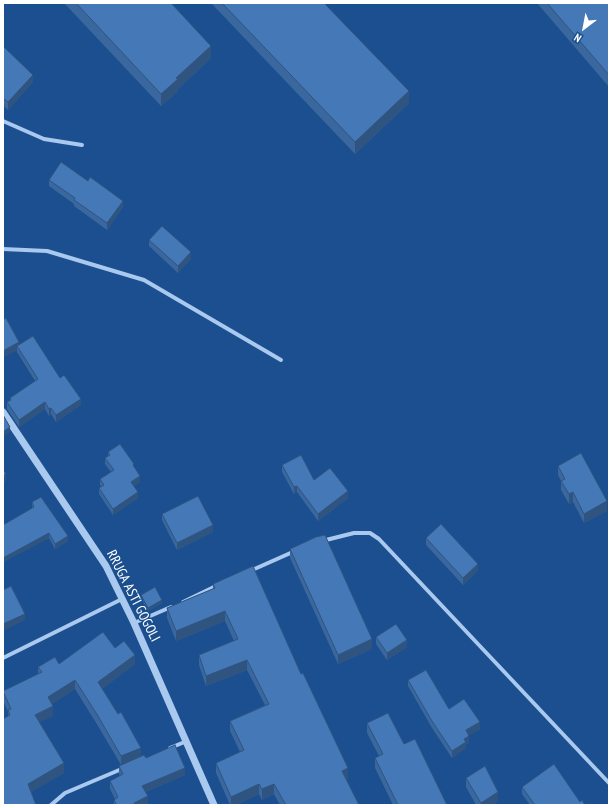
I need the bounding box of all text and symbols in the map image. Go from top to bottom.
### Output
north arrow [564,8,604,48]
text: N [571,31,584,46]
street label: RRUGA ASTI GOGOLI [103,547,163,645]

